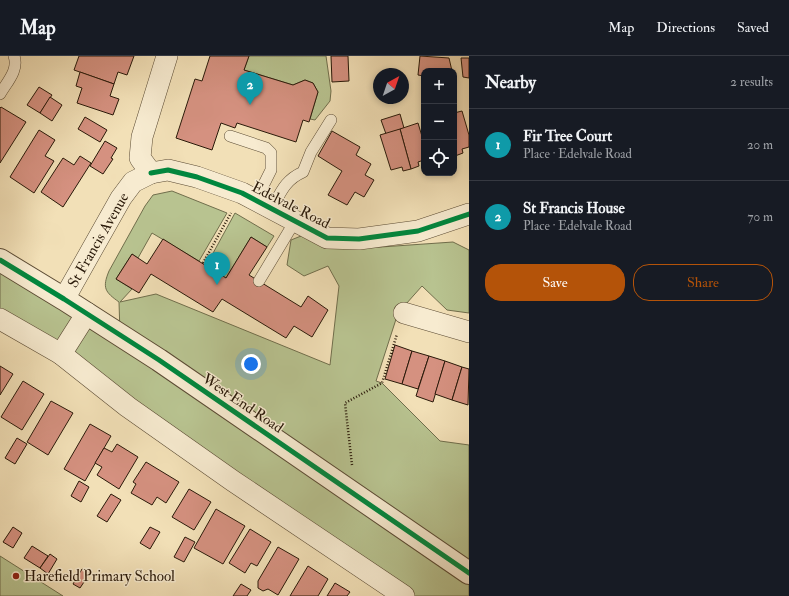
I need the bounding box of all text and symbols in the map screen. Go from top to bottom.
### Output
text: Map [20,16,56,40]
text: Map [608,19,634,36]
text: Directions [656,19,715,36]
text: Saved [737,19,769,36]
north arrow [373,68,409,104]
map controls [421,68,457,176]
button: + [421,68,457,104]
pin: 2 [237,72,263,105]
text: Nearby [485,72,536,93]
text: 2 results [730,74,773,90]
button: − [421,104,457,140]
text: Fir Tree Court [523,127,612,146]
text: 1 [496,137,500,153]
text: 20 m [747,137,773,153]
button: locate [421,140,457,176]
text: Place · Edelvale Road [523,146,632,162]
street label: Edelvale Road [248,178,334,234]
street label: St Francis Avenue [64,189,133,291]
text: St Francis House [523,199,625,218]
text: 2 [495,209,501,225]
text: 70 m [748,209,773,225]
text: Place · Edelvale Road [523,218,632,234]
pin: 1 [204,252,230,285]
button: Save [485,264,625,301]
button: Share [633,264,773,301]
your location [241,354,261,374]
street label: West End Road [198,369,287,438]
place label: Harefield Primary School [24,567,175,586]
marker: Harefield Primary School [11,571,21,581]

